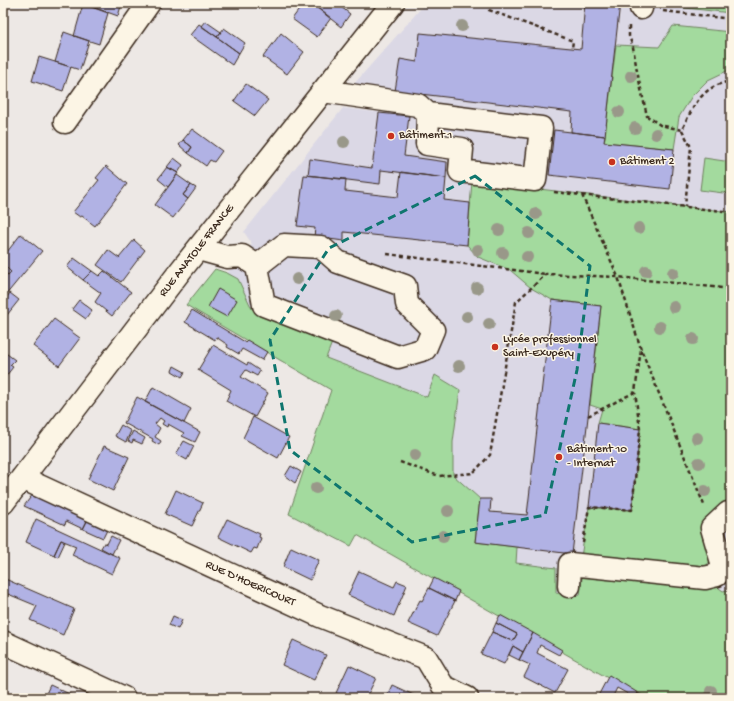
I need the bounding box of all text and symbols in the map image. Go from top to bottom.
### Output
place label: Bâtiment 1 [398,129,452,143]
marker: Bâtiment 1 [386,131,396,141]
place label: Bâtiment 2 [619,155,674,169]
marker: Bâtiment 2 [607,157,617,167]
street label: RUE ANATOLE FRANCE [157,202,238,300]
place label: Lycée professionnel Saint-Exupéry [503,333,597,361]
marker: Lycée professionnel Saint-Exupéry [490,342,500,352]
place label: Bâtiment 10 - Internat [566,443,627,471]
marker: Bâtiment 10 - Internat [554,452,564,462]
street label: RUE D'HOERICOURT [203,558,298,611]

